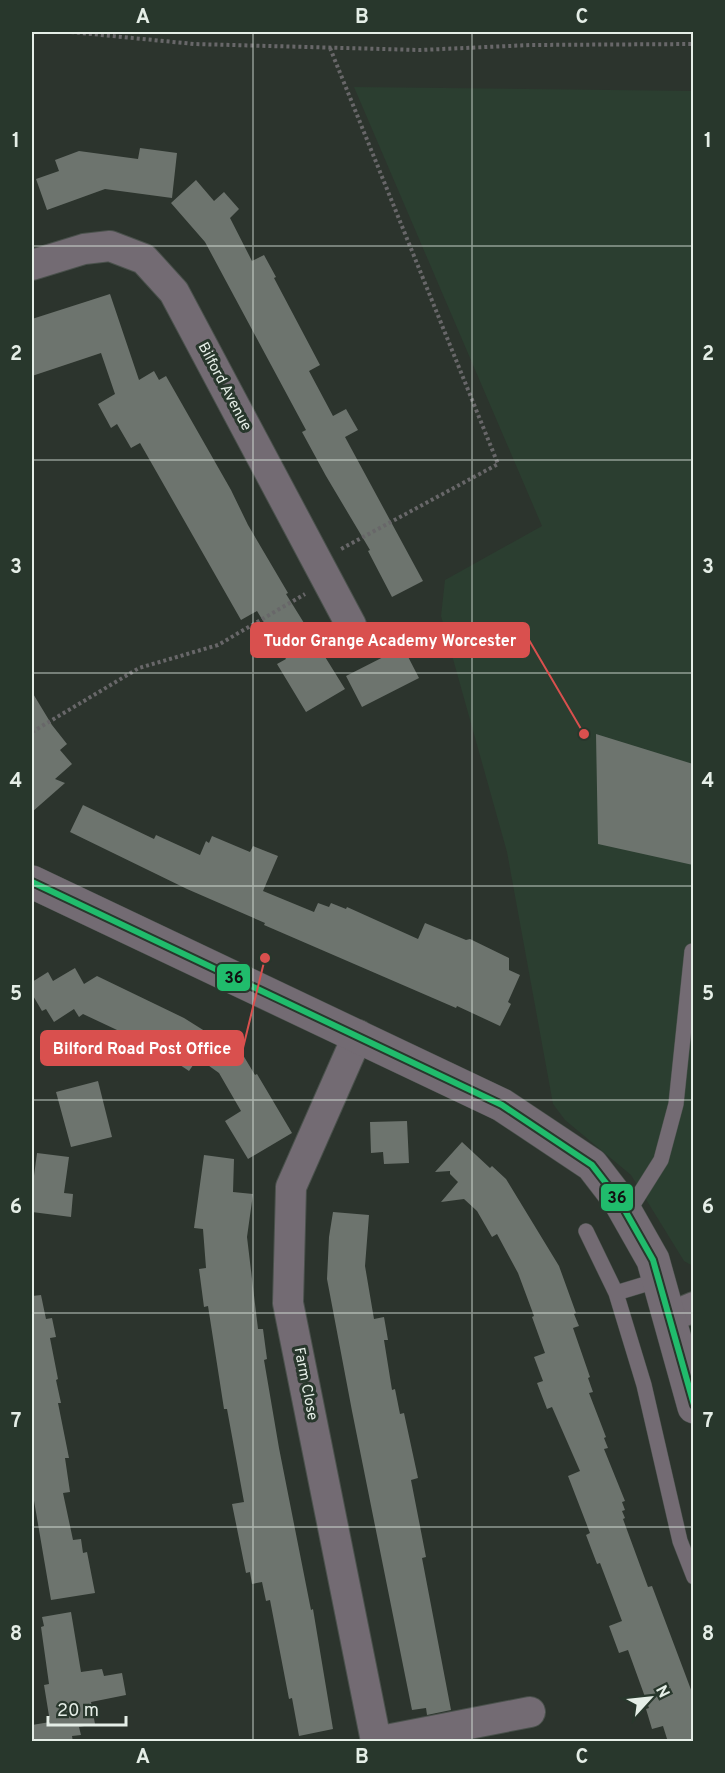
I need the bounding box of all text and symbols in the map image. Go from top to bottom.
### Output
text: A [136,5,150,31]
text: B [355,5,369,31]
text: C [576,5,588,31]
text: 1 [12,129,20,155]
text: 1 [704,129,712,155]
street label: Bilford Avenue [193,340,255,434]
text: 2 [10,342,22,368]
text: 2 [702,342,714,368]
text: 3 [10,555,22,581]
text: 3 [702,555,714,581]
callout: Tudor Grange Academy Worcester [251,623,529,657]
text: Tudor Grange Academy Worcester [264,632,517,652]
text: 4 [10,769,22,795]
text: 4 [702,769,714,795]
line badge: 36 [216,963,251,992]
text: 36 [224,969,244,989]
text: 5 [10,982,22,1008]
text: 5 [702,982,714,1008]
callout: Bilford Road Post Office [41,1031,243,1065]
text: Bilford Road Post Office [53,1040,231,1060]
line badge: 36 [600,1183,634,1212]
text: 36 [607,1189,627,1209]
text: 6 [10,1195,22,1221]
text: 6 [702,1195,714,1221]
street label: Farm Close [289,1346,321,1422]
text: 7 [11,1409,21,1435]
text: 7 [703,1409,713,1435]
text: 8 [10,1622,22,1648]
text: 8 [702,1622,714,1648]
north arrow [620,1668,680,1728]
text: N [650,1682,673,1702]
scale bar [48,1689,126,1727]
text: 20 m [57,1700,99,1723]
text: A [136,1745,150,1771]
text: B [355,1745,369,1771]
text: C [576,1745,588,1771]

